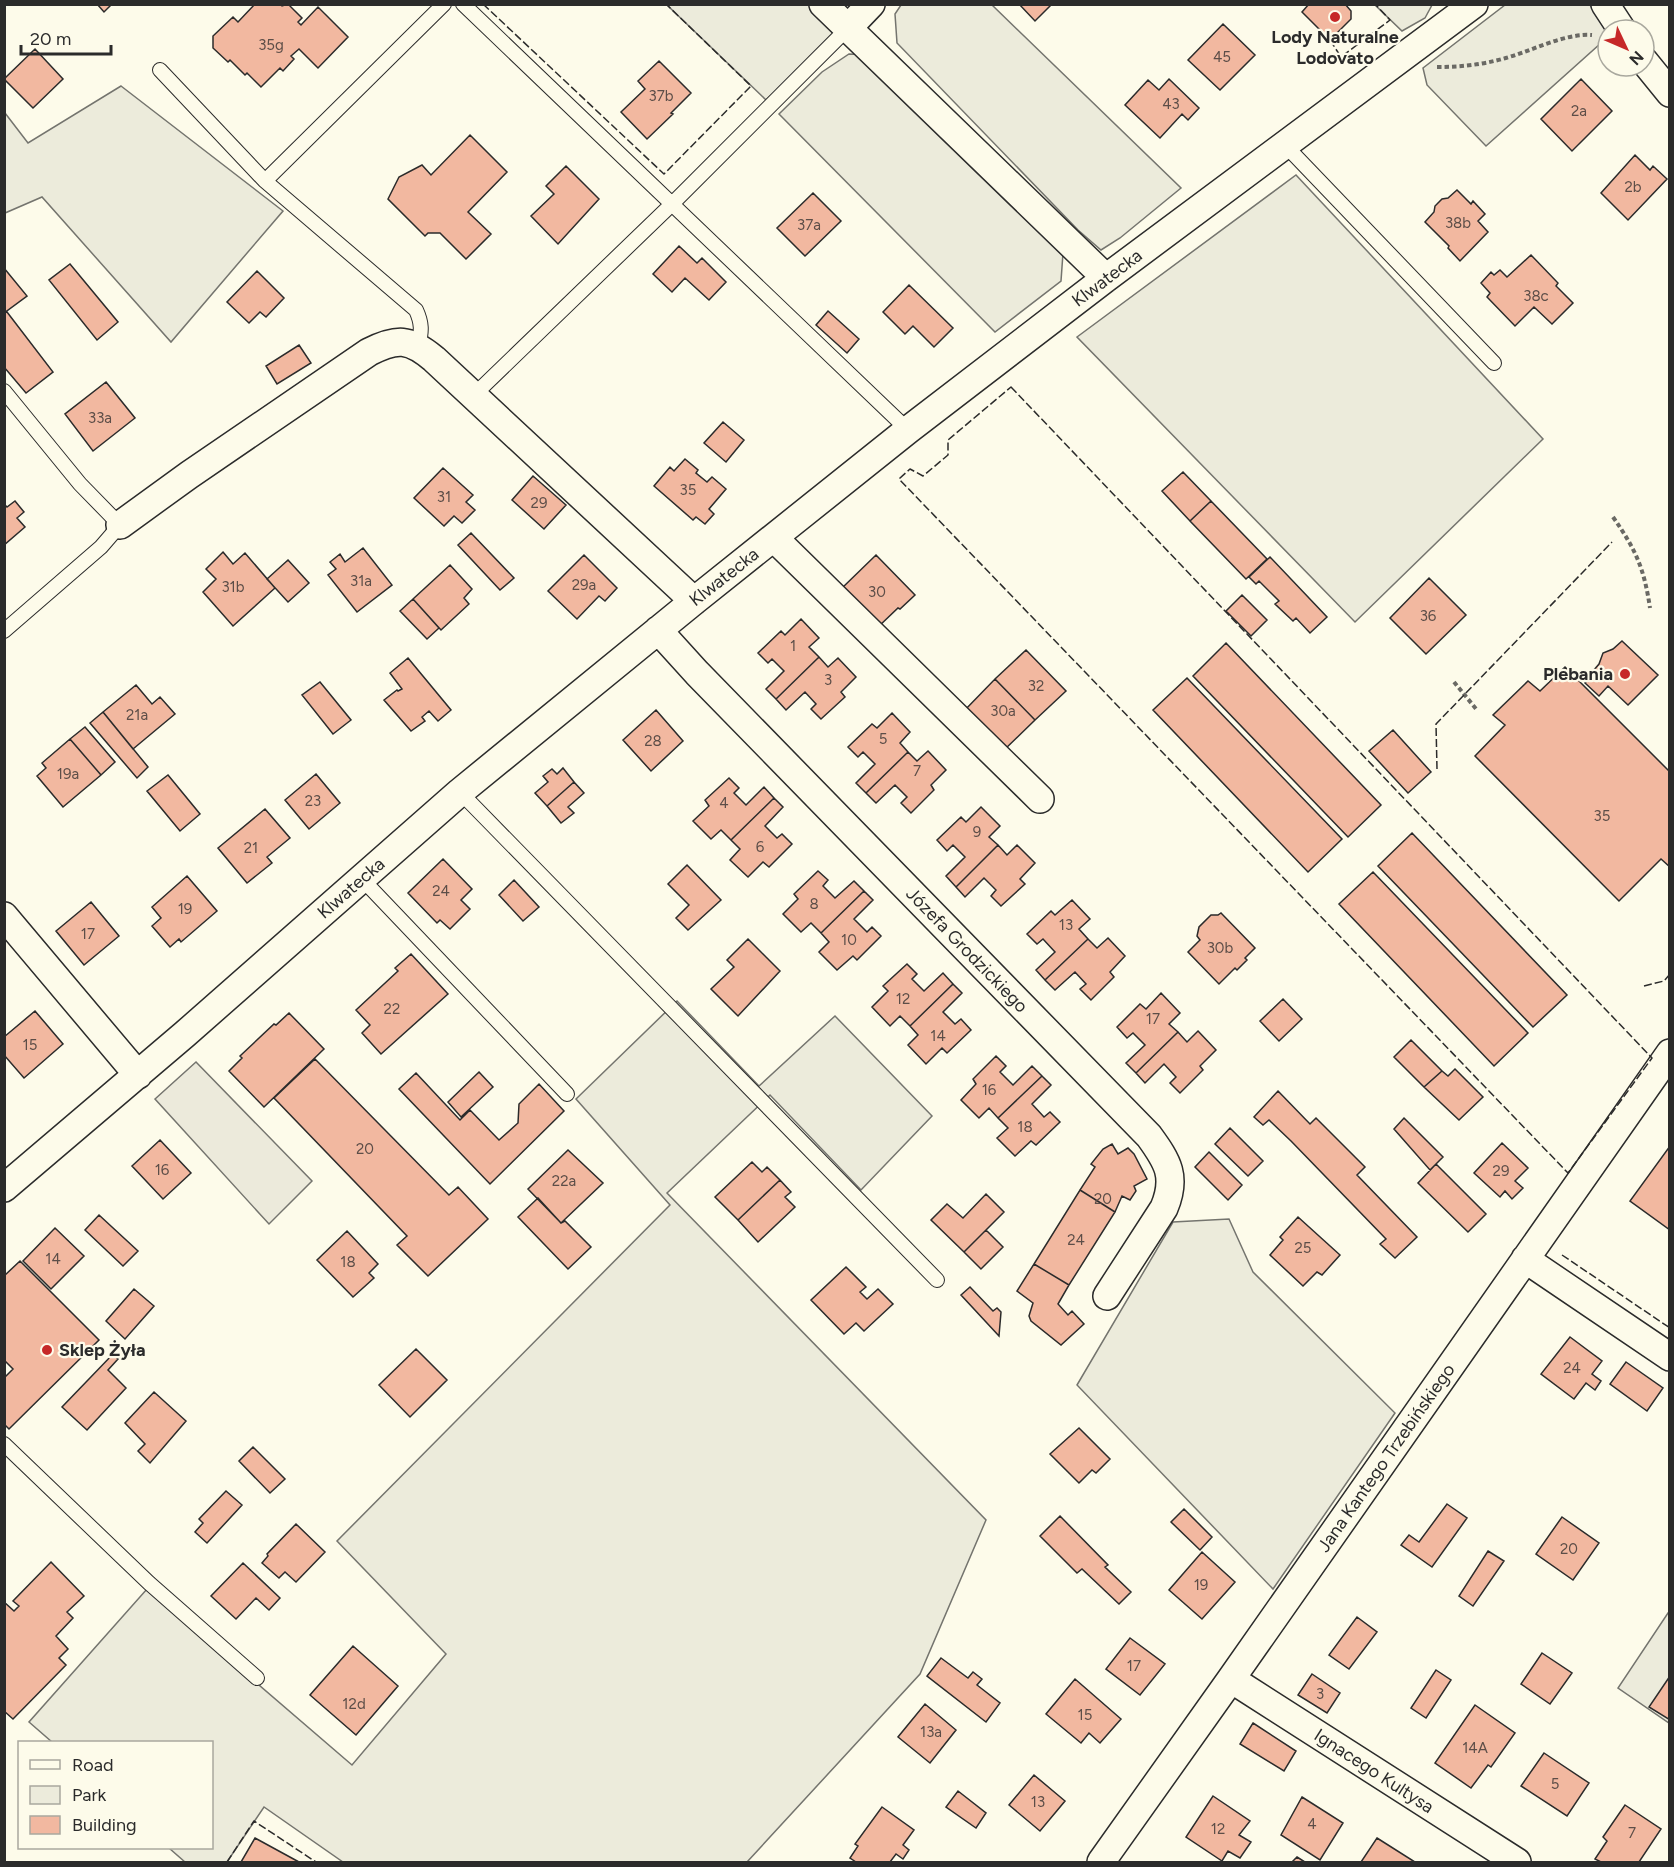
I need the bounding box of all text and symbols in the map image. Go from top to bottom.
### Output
marker: Lody Naturalne Lodovato [1328,10,1342,24]
scale bar [21,18,111,56]
north arrow [1596,18,1656,78]
place label: Lody Naturalne Lodovato [1271,26,1399,69]
text: 20 m [30,28,71,50]
house number: 35g [258,36,284,54]
text: N [1625,47,1648,69]
house number: 45 [1213,48,1231,66]
house number: 37b [648,87,674,105]
house number: 43 [1162,95,1180,113]
house number: 2a [1571,102,1587,120]
house number: 2b [1624,178,1642,196]
house number: 38b [1445,214,1471,232]
house number: 37a [797,216,821,234]
street label: Klwatecka [1068,245,1146,311]
house number: 38c [1523,287,1549,305]
house number: 33a [88,409,112,427]
house number: 35 [680,481,696,499]
house number: 31 [437,488,451,506]
house number: 29 [531,494,547,512]
street label: Klwatecka [685,543,763,611]
house number: 31a [350,572,372,590]
house number: 29a [572,576,596,594]
house number: 31b [221,578,245,596]
house number: 30 [868,583,886,601]
house number: 36 [1420,607,1437,625]
house number: 1 [790,637,796,655]
place label: Plebania [1543,663,1613,685]
marker: Plebania [1618,667,1632,681]
house number: 3 [824,671,832,689]
house number: 32 [1028,677,1044,695]
house number: 30a [990,702,1016,720]
house number: 21a [126,706,148,724]
house number: 5 [879,730,887,748]
house number: 28 [644,732,662,750]
house number: 7 [913,762,921,780]
house number: 19a [57,765,79,783]
house number: 23 [305,792,321,810]
house number: 4 [719,794,729,812]
house number: 35 [1594,807,1610,825]
house number: 9 [973,823,981,841]
house number: 6 [756,838,765,856]
house number: 21 [244,839,258,857]
street label: Klwatecka [313,853,389,923]
house number: 24 [432,882,450,900]
street label: Józefa Grodzickiego [901,883,1033,1017]
house number: 8 [809,895,819,913]
house number: 19 [178,900,192,918]
house number: 13 [1059,916,1073,934]
house number: 17 [81,925,95,943]
house number: 10 [841,931,857,949]
house number: 30b [1207,939,1233,957]
house number: 12 [896,990,910,1008]
house number: 22 [384,1000,400,1018]
house number: 17 [1146,1010,1160,1028]
house number: 14 [930,1027,946,1045]
house number: 15 [23,1036,37,1054]
house number: 16 [982,1081,997,1099]
house number: 18 [1017,1118,1033,1136]
house number: 20 [356,1140,374,1158]
house number: 16 [155,1161,170,1179]
house number: 29 [1493,1162,1509,1180]
house number: 22a [552,1172,576,1190]
house number: 20 [1094,1190,1112,1208]
house number: 24 [1067,1231,1085,1249]
house number: 25 [1294,1239,1312,1257]
house number: 14 [45,1250,61,1268]
house number: 18 [340,1253,356,1271]
place label: Sklep Żyła [59,1339,146,1361]
marker: Sklep Żyła [40,1343,54,1357]
house number: 24 [1563,1359,1581,1377]
street label: Jana Kantego Trzebińskiego [1312,1360,1460,1556]
house number: 20 [1560,1540,1578,1558]
house number: 19 [1194,1576,1208,1594]
house number: 17 [1127,1657,1141,1675]
house number: 3 [1316,1685,1324,1703]
house number: 12d [342,1695,366,1713]
house number: 15 [1078,1706,1092,1724]
house number: 13a [920,1723,942,1741]
street label: Ignacego Kultysa [1310,1724,1438,1818]
house number: 14A [1462,1739,1488,1757]
legend [18,1741,213,1849]
text: Road [72,1754,113,1776]
house number: 5 [1551,1775,1559,1793]
text: Park [72,1784,107,1806]
house number: 13 [1031,1793,1045,1811]
text: Building [72,1814,137,1836]
house number: 4 [1307,1815,1317,1833]
house number: 12 [1211,1820,1225,1838]
house number: 7 [1628,1824,1636,1842]

